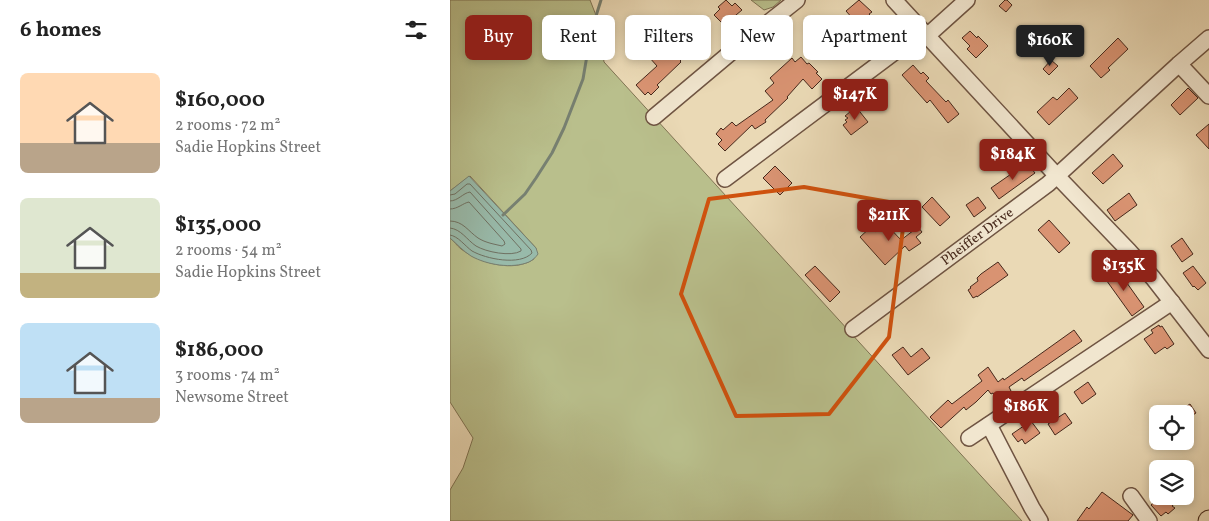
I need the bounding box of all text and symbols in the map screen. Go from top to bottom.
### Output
chip: Buy [465,15,532,60]
chip: Rent [542,15,615,60]
chip: Filters [625,15,711,60]
chip: New [721,15,793,60]
chip: Apartment [803,15,926,60]
text: 6 homes [20,16,101,45]
icon: filters [402,16,430,44]
pin: $160K [1015,24,1085,67]
text: $160K [1027,30,1073,52]
pin: $147K [820,78,890,121]
text: $147K [833,84,877,106]
text: $160,000 [175,86,265,115]
icon: home [60,93,120,153]
text: 2 rooms · 72 m² [175,115,280,137]
text: Sadie Hopkins Street [175,137,321,159]
pin: $184K [978,138,1048,181]
text: $184K [991,144,1035,166]
pin: $211K [854,200,924,242]
street label: Pheiffer Drive [937,203,1018,270]
text: $211K [868,205,910,227]
text: $135,000 [175,211,261,240]
icon: home [60,218,120,278]
text: 2 rooms · 54 m² [175,240,282,262]
pin: $135K [1089,250,1159,292]
text: $135K [1103,255,1145,277]
text: Sadie Hopkins Street [175,262,321,284]
text: $186,000 [175,336,263,365]
icon: home [60,343,120,403]
text: 3 rooms · 74 m² [175,365,280,387]
text: Newsome Street [175,387,289,409]
pin: $186K [991,390,1061,433]
text: $186K [1004,396,1048,418]
map controls [1149,405,1194,505]
button: locate [1149,405,1194,450]
button: layers [1149,460,1194,505]

